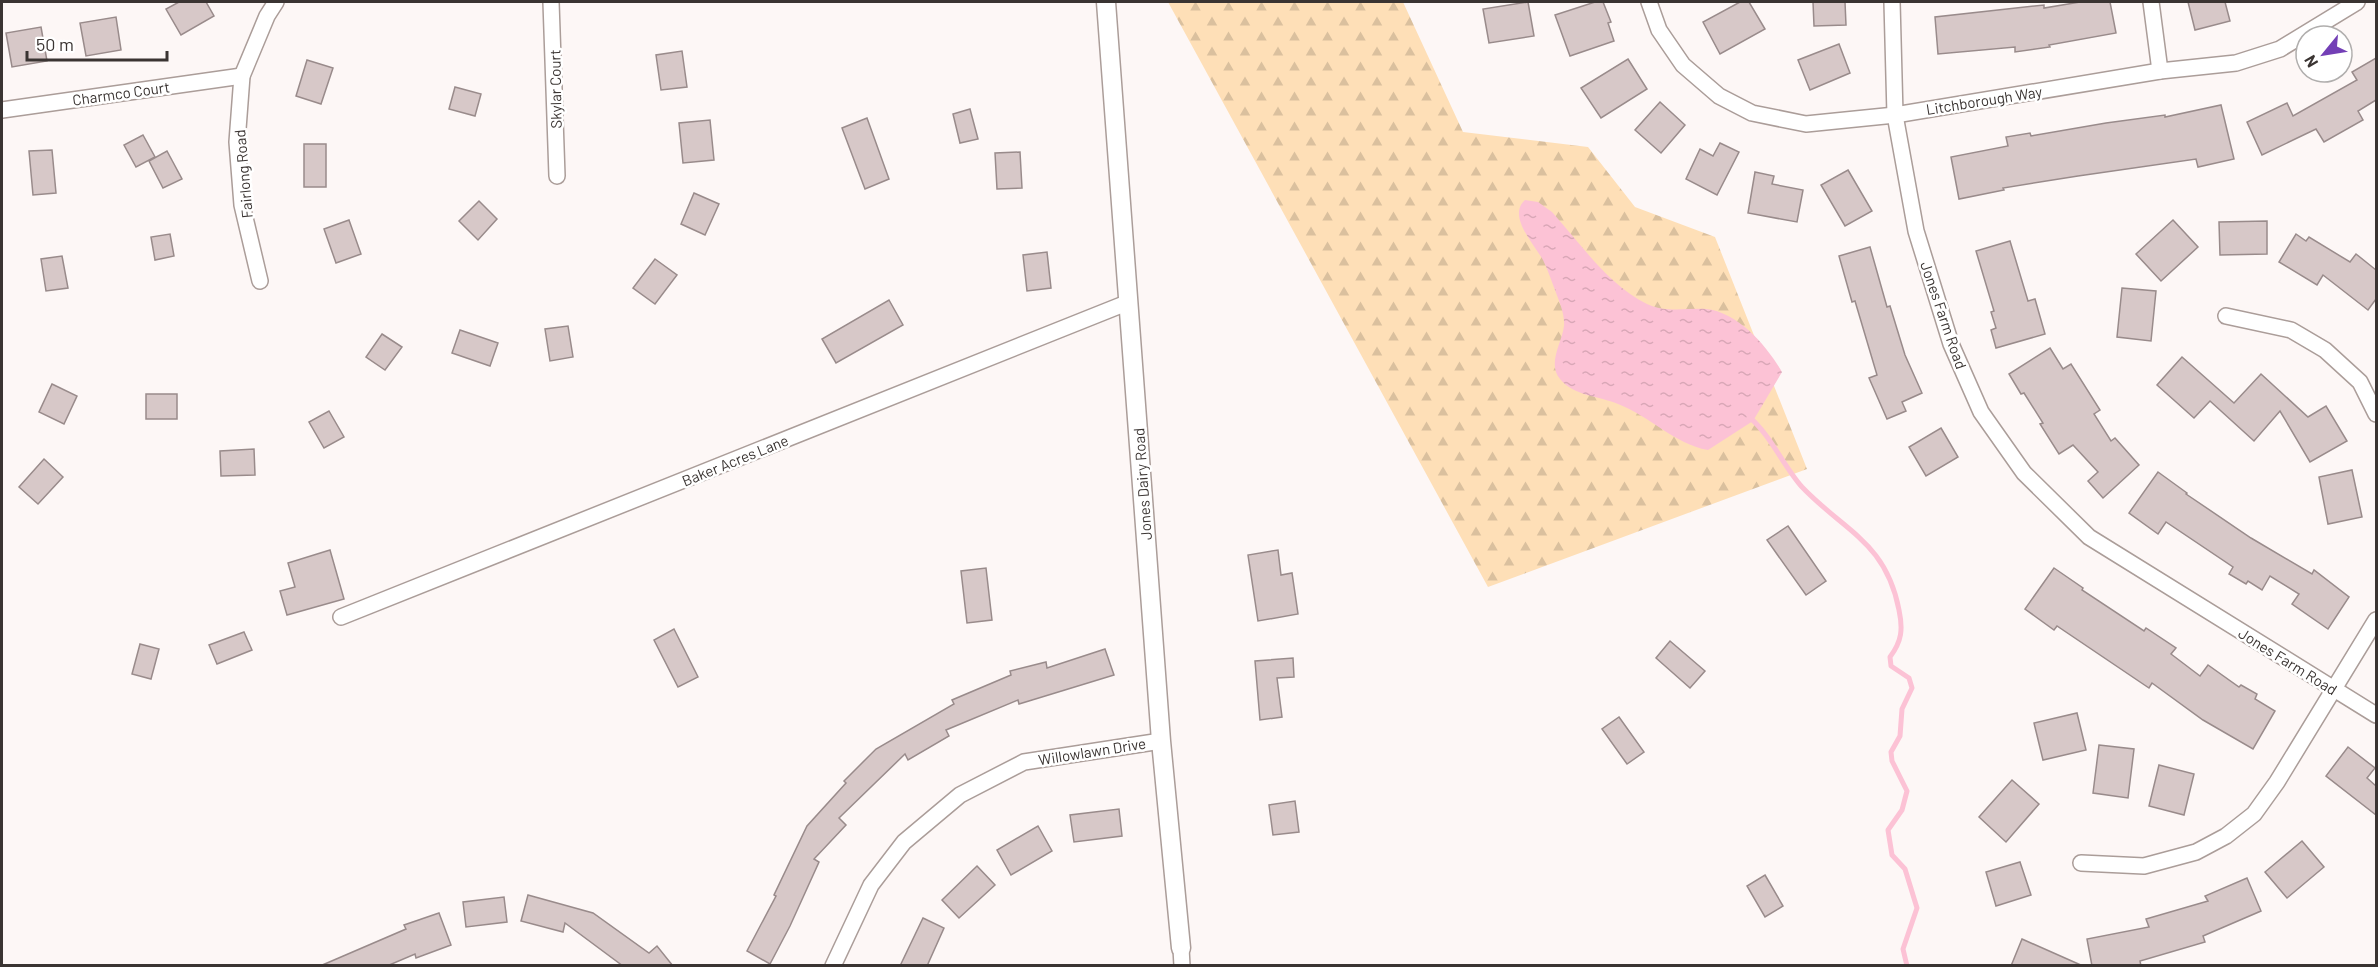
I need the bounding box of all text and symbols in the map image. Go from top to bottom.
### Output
scale bar [27,24,166,62]
north arrow [2294,24,2354,84]
text: 50 m [36,33,74,55]
street label: Skylar Court [545,49,565,129]
text: N [2300,52,2321,71]
street label: Charmco Court [71,77,171,109]
street label: Litchborough Way [1925,82,2043,118]
street label: Fairlong Road [230,129,256,219]
street label: Jones Farm Road [1917,259,1971,371]
street label: Jones Dairy Road [1129,427,1155,541]
street label: Baker Acres Lane [679,430,791,490]
street label: Jones Farm Road [2235,624,2341,698]
street label: Willowlawn Drive [1037,734,1147,768]

